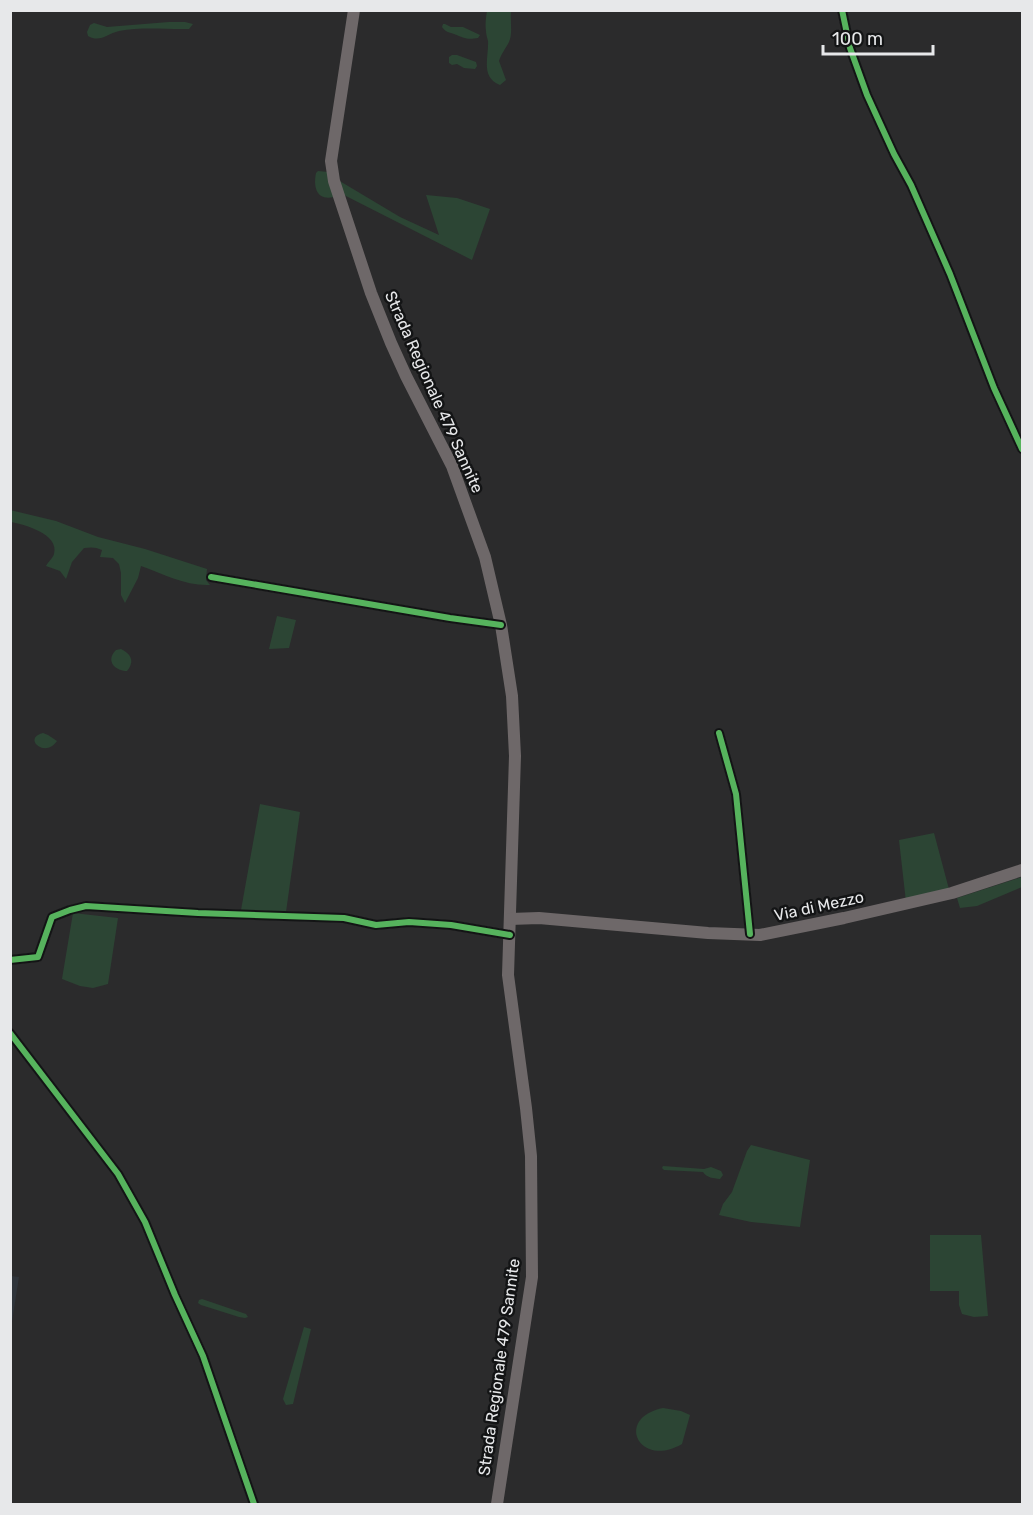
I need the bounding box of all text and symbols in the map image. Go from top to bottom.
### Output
scale bar [823,18,932,56]
text: 100 m [832,28,883,50]
street label: Strada Regionale 479 Sannite [381,288,487,496]
street label: Via di Mezzo [772,887,866,925]
street label: Strada Regionale 479 Sannite [474,1257,524,1477]

